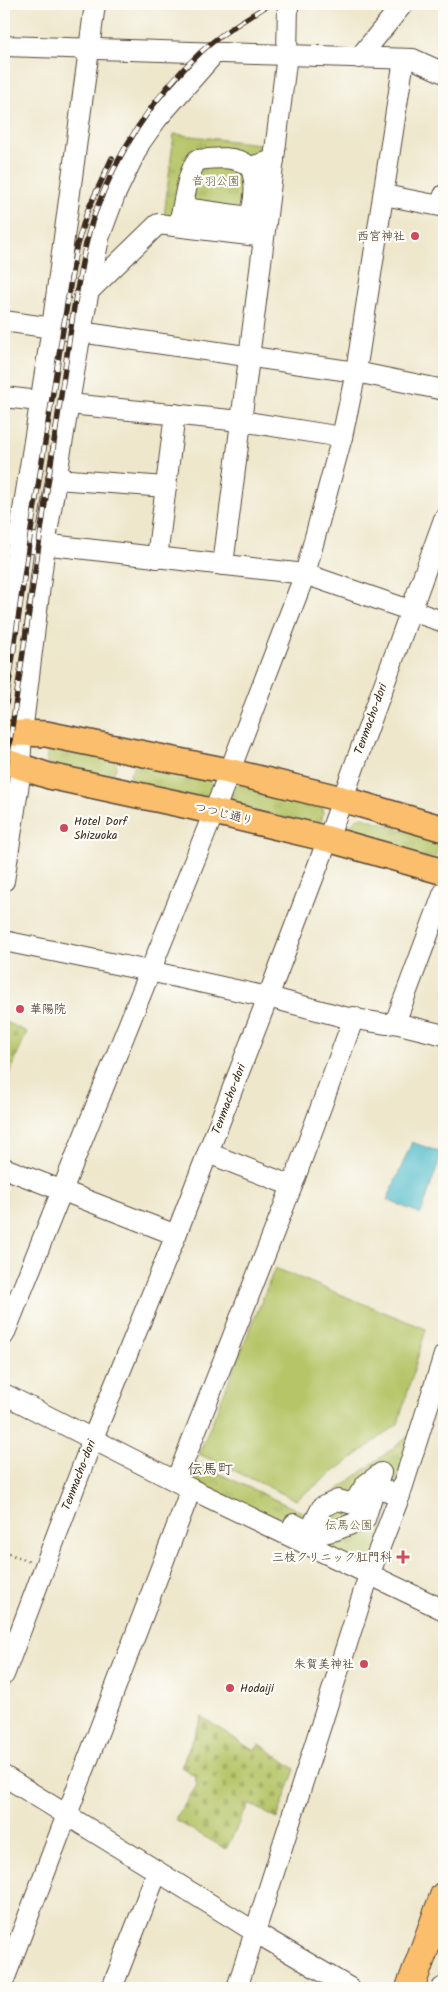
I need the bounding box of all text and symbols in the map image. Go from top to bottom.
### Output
park label: 音羽公園 [192,172,240,191]
place label: 西宮神社 [357,227,405,246]
marker: 西宮神社 [409,230,421,242]
street label: Tenmacho-dori [349,680,393,757]
street label: つつじ通り [193,798,255,830]
place label: Hotel Dorf Shizuoka [74,812,128,845]
marker: Hotel Dorf Shizuoka [58,822,70,834]
place label: 華陽院 [30,1000,66,1019]
marker: 華陽院 [14,1003,26,1015]
street label: Tenmacho-dori [207,1060,252,1137]
street label: Tenmacho-dori [57,1436,102,1513]
district label: 伝馬町 [187,1458,233,1482]
park label: 伝馬公園 [325,1516,373,1535]
place label: 三枝クリニック肛門科 [272,1548,392,1567]
marker: 三枝クリニック肛門科 [396,1550,410,1564]
place label: 朱賀美神社 [294,1655,354,1674]
marker: 朱賀美神社 [358,1658,370,1670]
place label: Hodaiji [240,1679,275,1698]
marker: Hodaiji [224,1682,236,1694]

